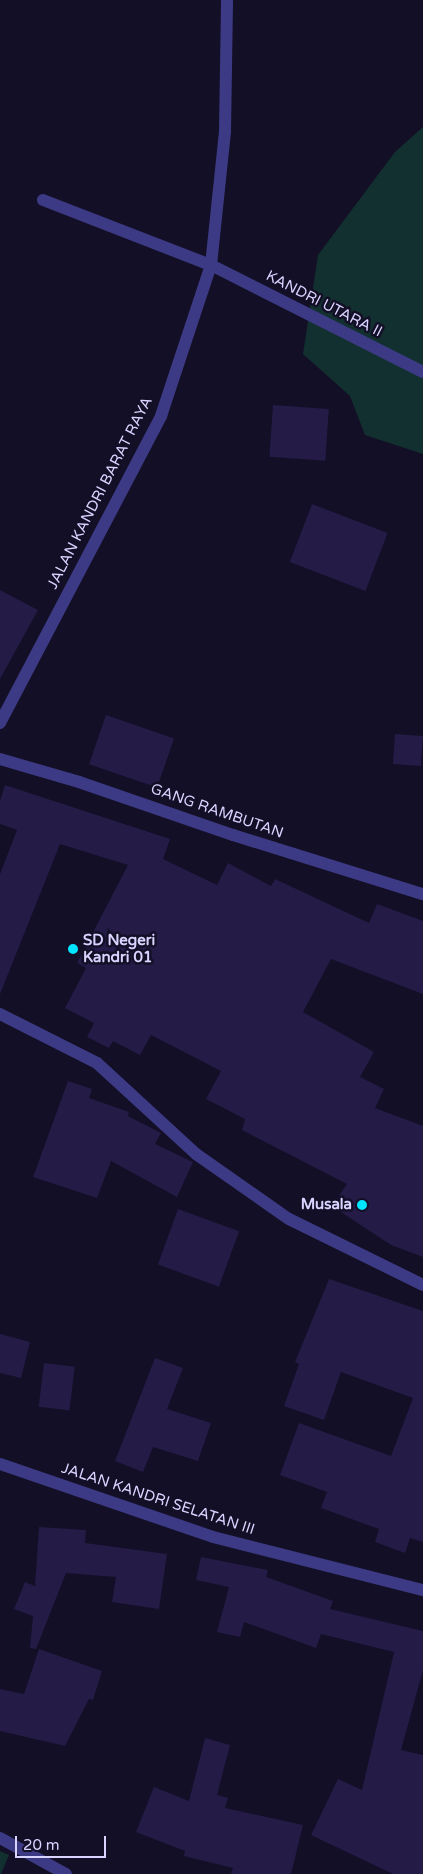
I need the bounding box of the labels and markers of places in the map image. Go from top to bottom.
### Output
place label: SD Negeri Kandri 01 [83,931,155,966]
marker: SD Negeri Kandri 01 [67,943,79,955]
place label: Musala [301,1196,352,1214]
marker: Musala [356,1199,368,1211]

